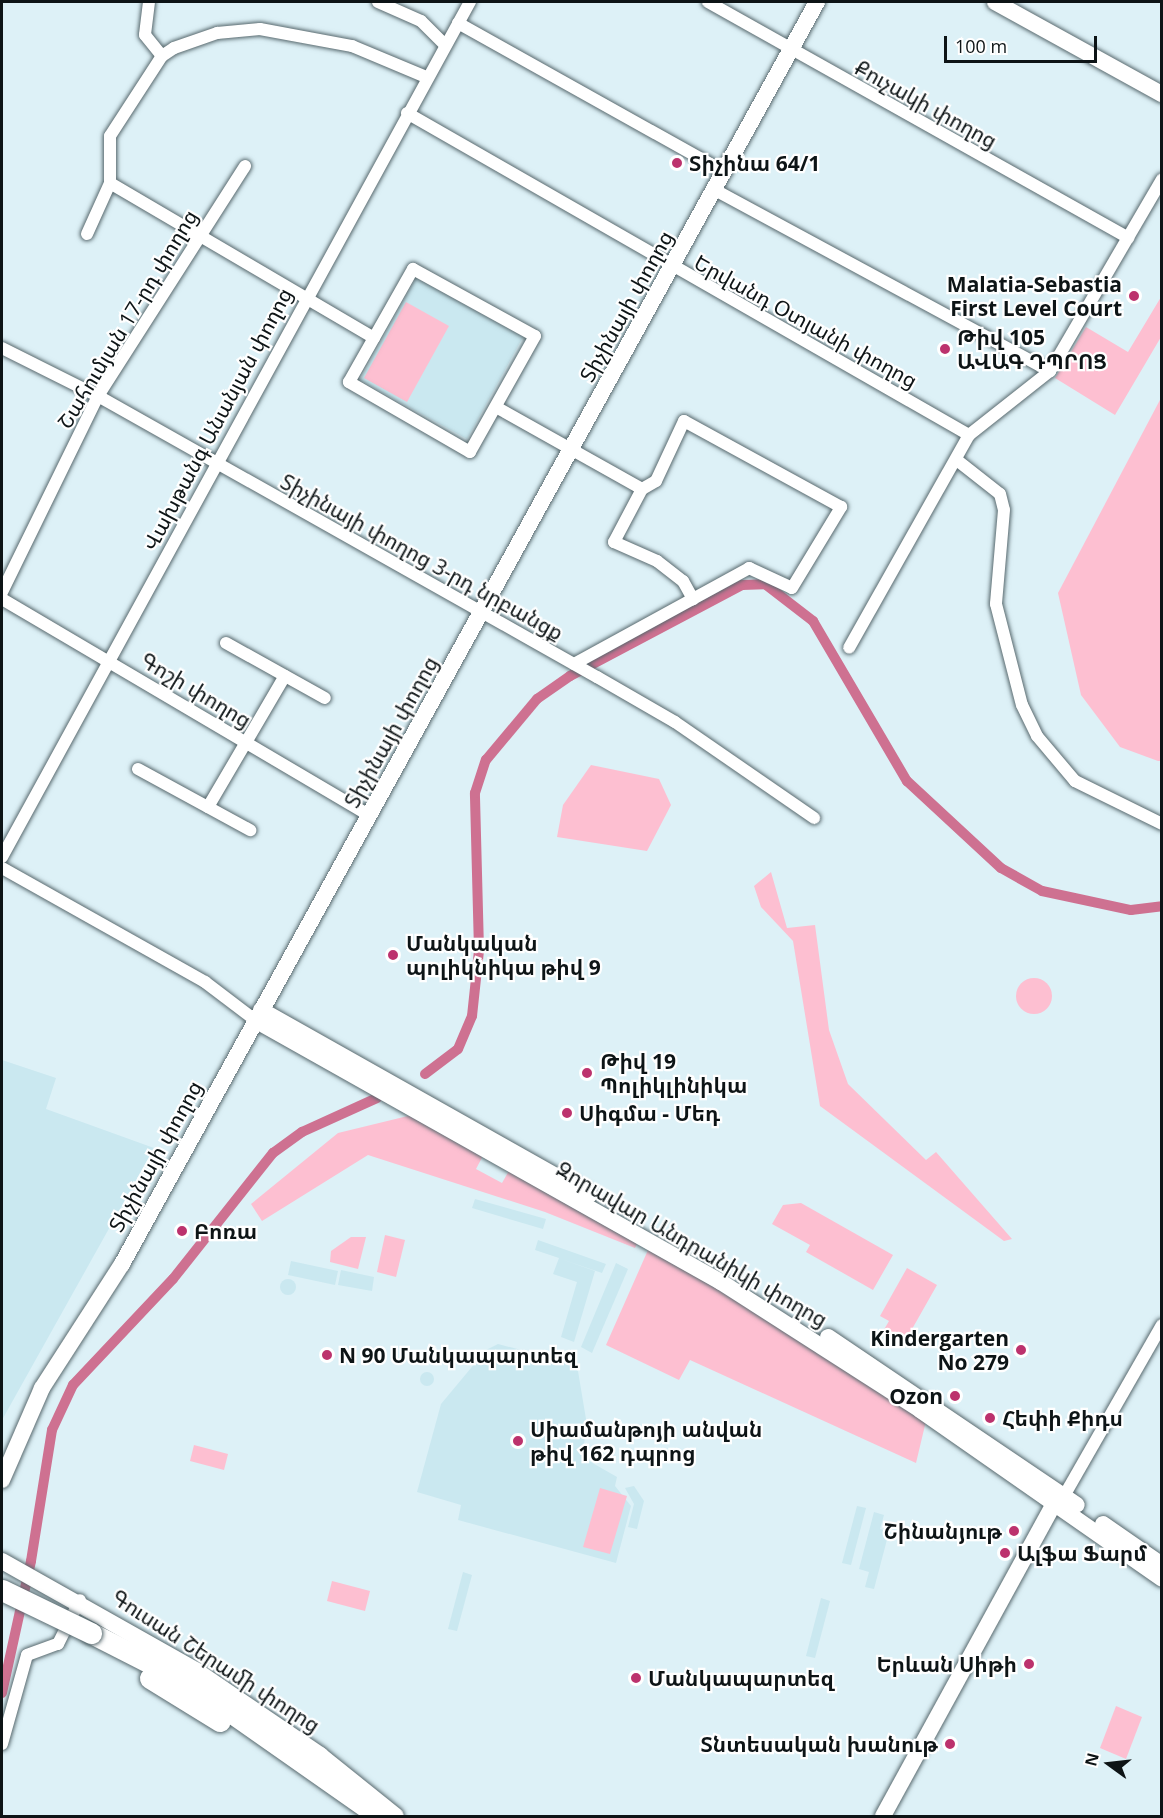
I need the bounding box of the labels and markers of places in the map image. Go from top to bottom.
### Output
place label: Տիչինա 64/1 [689,150,820,176]
marker: Տիչինա 64/1 [670,156,684,170]
place label: Malatia-Sebastia First Level Court [947,271,1122,321]
marker: Malatia-Sebastia First Level Court [1127,289,1141,303]
place label: Թիվ 105 ԱՎԱԳ ԴՊՐՈՑ [957,324,1107,374]
marker: Թիվ 105 ԱՎԱԳ ԴՊՐՈՑ [938,342,952,356]
place label: Մանկական պոլիկնիկա թիվ 9 [406,930,601,980]
marker: Մանկական պոլիկնիկա թիվ 9 [384,946,402,964]
place label: Թիվ 19 Պոլիկլինիկա [600,1048,747,1098]
marker: Թիվ 19 Պոլիկլինիկա [578,1064,596,1082]
place label: Սիգմա - Մեդ [579,1100,720,1126]
marker: Սիգմա - Մեդ [560,1106,574,1120]
place label: Բոռա [194,1218,257,1244]
marker: Բոռա [175,1224,189,1238]
place label: Kindergarten No 279 [870,1325,1009,1375]
place label: N 90 Մանկապարտեզ [339,1342,577,1368]
marker: Kindergarten No 279 [1014,1343,1028,1357]
marker: N 90 Մանկապարտեզ [320,1348,334,1362]
place label: Ozon [889,1383,943,1409]
marker: Ozon [948,1389,962,1403]
place label: Հեփի Քիդս [1002,1405,1123,1431]
marker: Հեփի Քիդս [983,1411,997,1425]
place label: Սիամանթոյի անվան թիվ 162 դպրոց [530,1416,762,1466]
marker: Սիամանթոյի անվան թիվ 162 դպրոց [511,1434,525,1448]
place label: Շինանյութ [883,1518,1002,1544]
marker: Շինանյութ [1007,1524,1021,1538]
place label: Ալֆա Ֆարմ [1017,1540,1147,1566]
marker: Ալֆա Ֆարմ [998,1546,1012,1560]
place label: Երևան Սիթի [876,1651,1017,1677]
marker: Երևան Սիթի [1022,1657,1036,1671]
place label: Մանկապարտեզ [648,1665,834,1691]
marker: Մանկապարտեզ [629,1671,643,1685]
place label: Տնտեսական խանութ [700,1731,938,1757]
marker: Տնտեսական խանութ [943,1737,957,1751]

